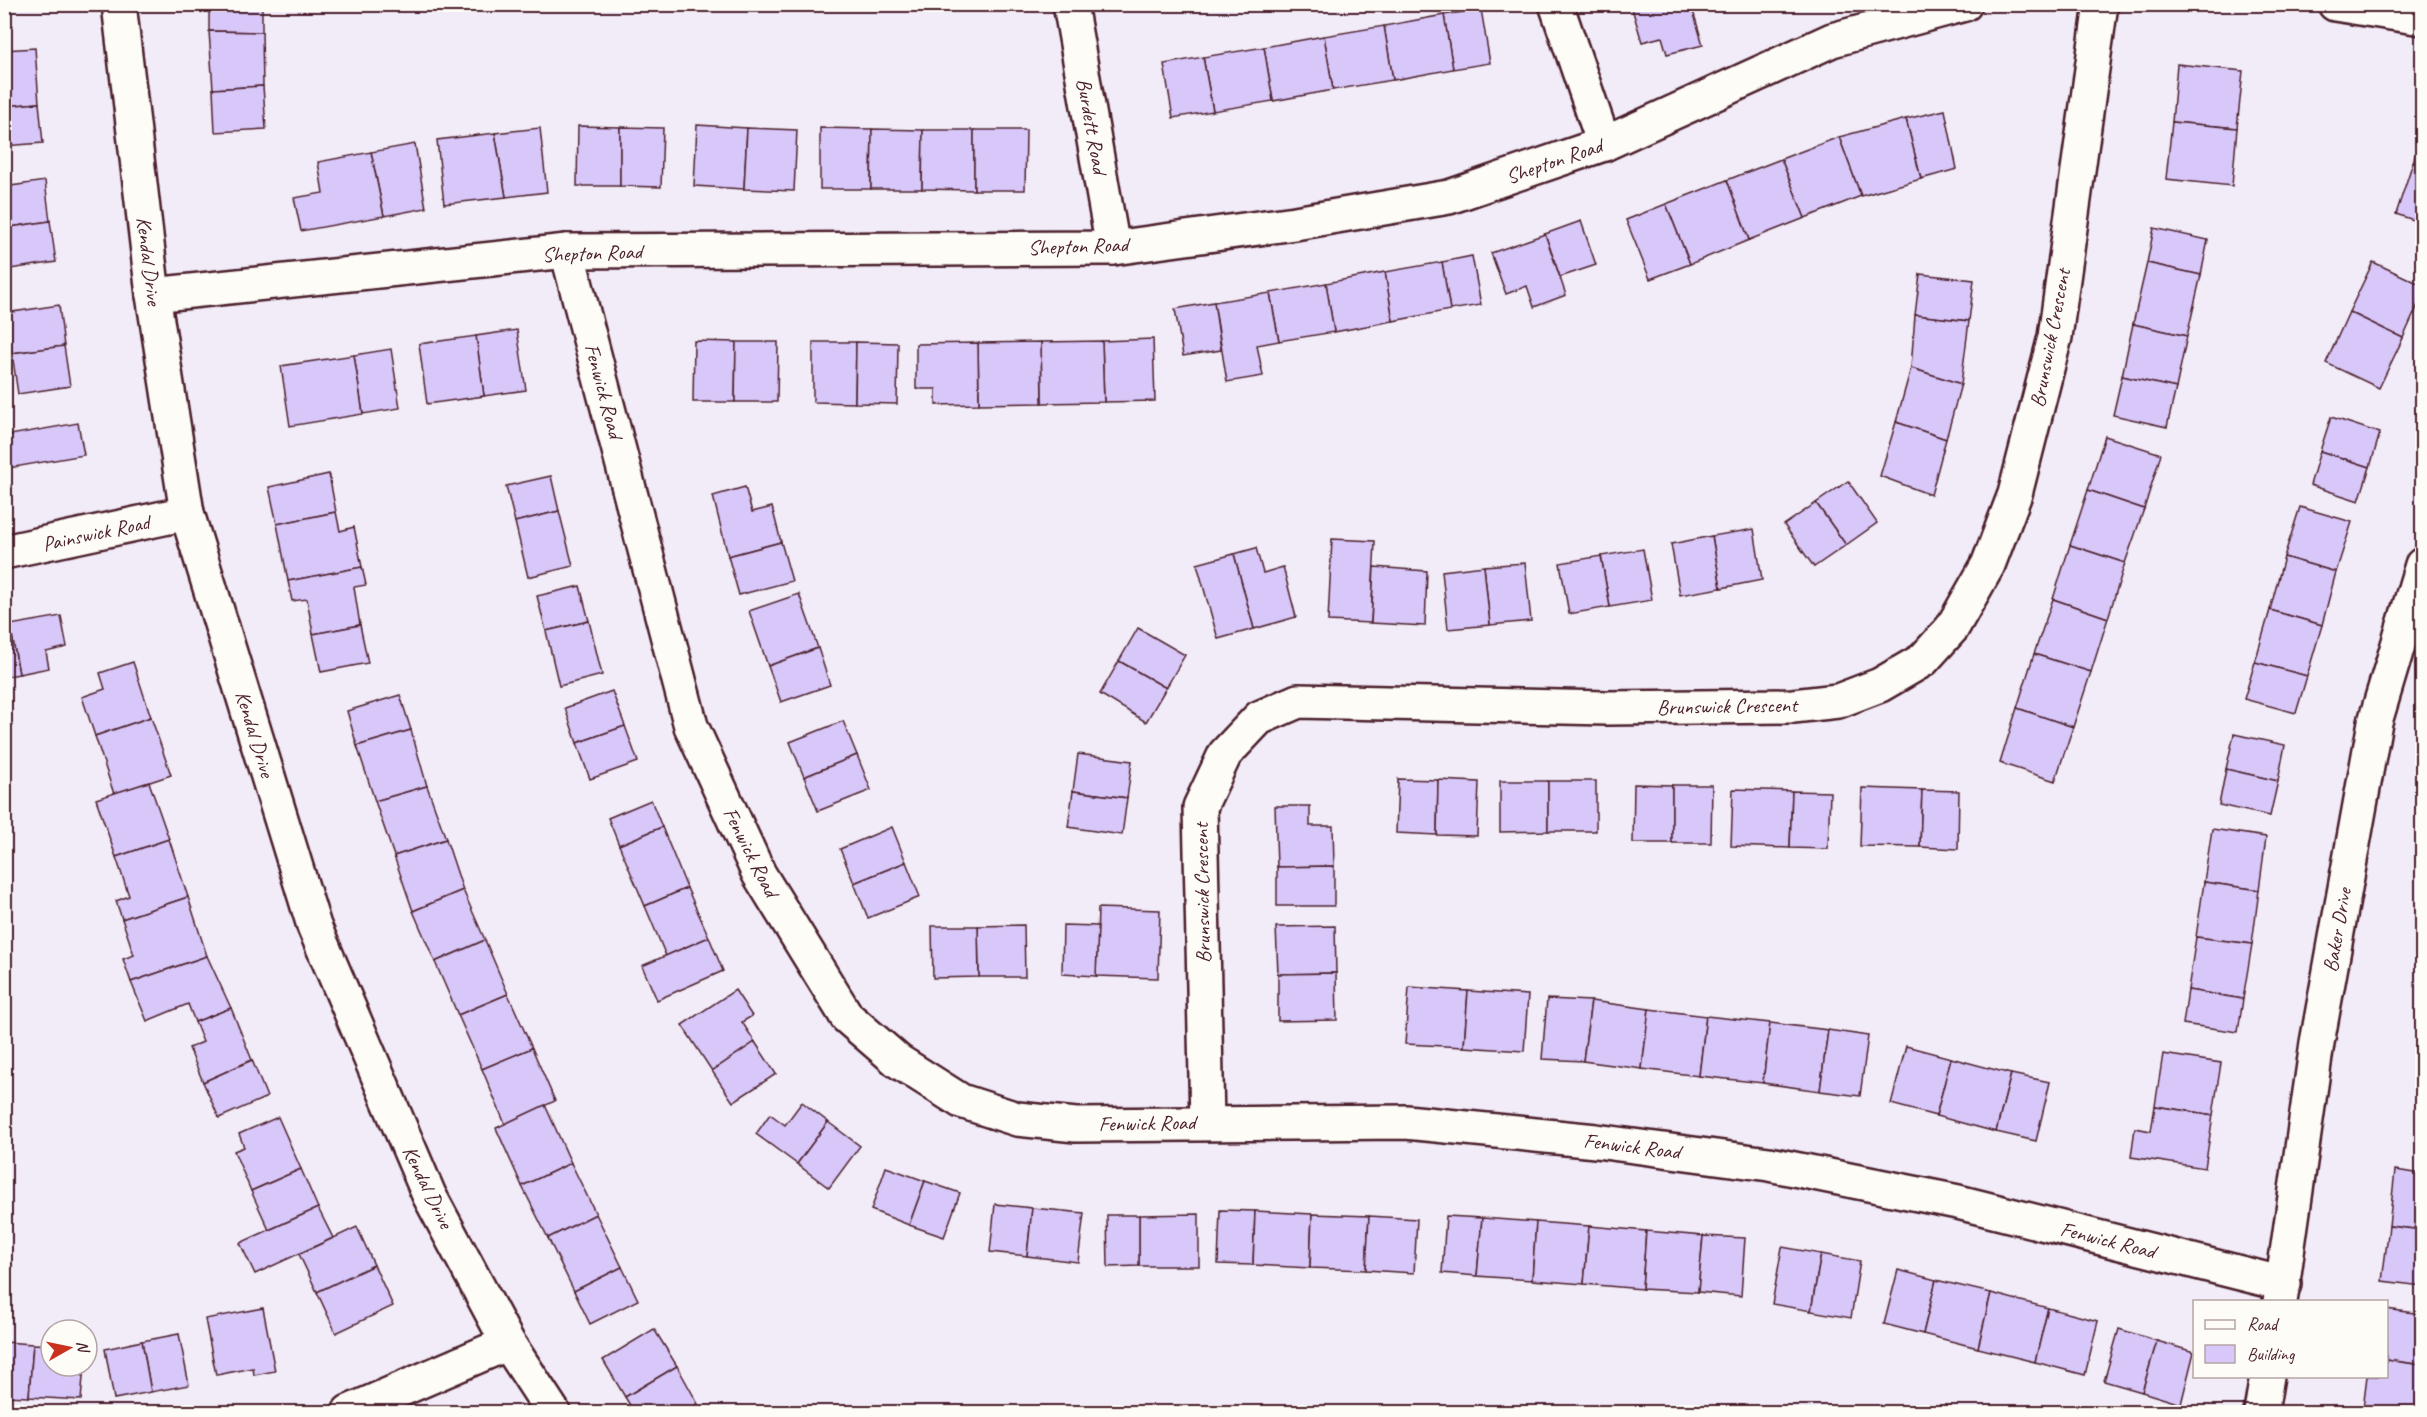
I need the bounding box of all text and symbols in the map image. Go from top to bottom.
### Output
street label: Burdett Road [1071,76,1114,179]
street label: Shepton Road [1503,131,1609,190]
street label: Kendal Drive [131,215,168,309]
street label: Shepton Road [1028,231,1132,261]
street label: Shepton Road [542,238,646,268]
street label: Brunswick Crescent [2024,265,2077,409]
street label: Fenwick Road [579,341,630,445]
street label: Painswick Road [40,508,155,557]
street label: Kendal Drive [230,688,281,782]
street label: Brunswick Crescent [1657,692,1799,720]
street label: Fenwick Road [717,803,786,904]
street label: Brunswick Crescent [1188,821,1216,963]
street label: Baker Drive [2317,884,2358,974]
street label: Fenwick Road [1098,1109,1199,1137]
street label: Fenwick Road [1582,1127,1685,1165]
street label: Kendal Drive [397,1141,460,1235]
street label: Fenwick Road [2058,1216,2162,1265]
legend [2193,1300,2388,1378]
text: Road [2247,1313,2280,1335]
north arrow [39,1318,99,1378]
text: N [72,1339,94,1355]
text: Building [2247,1343,2296,1365]

